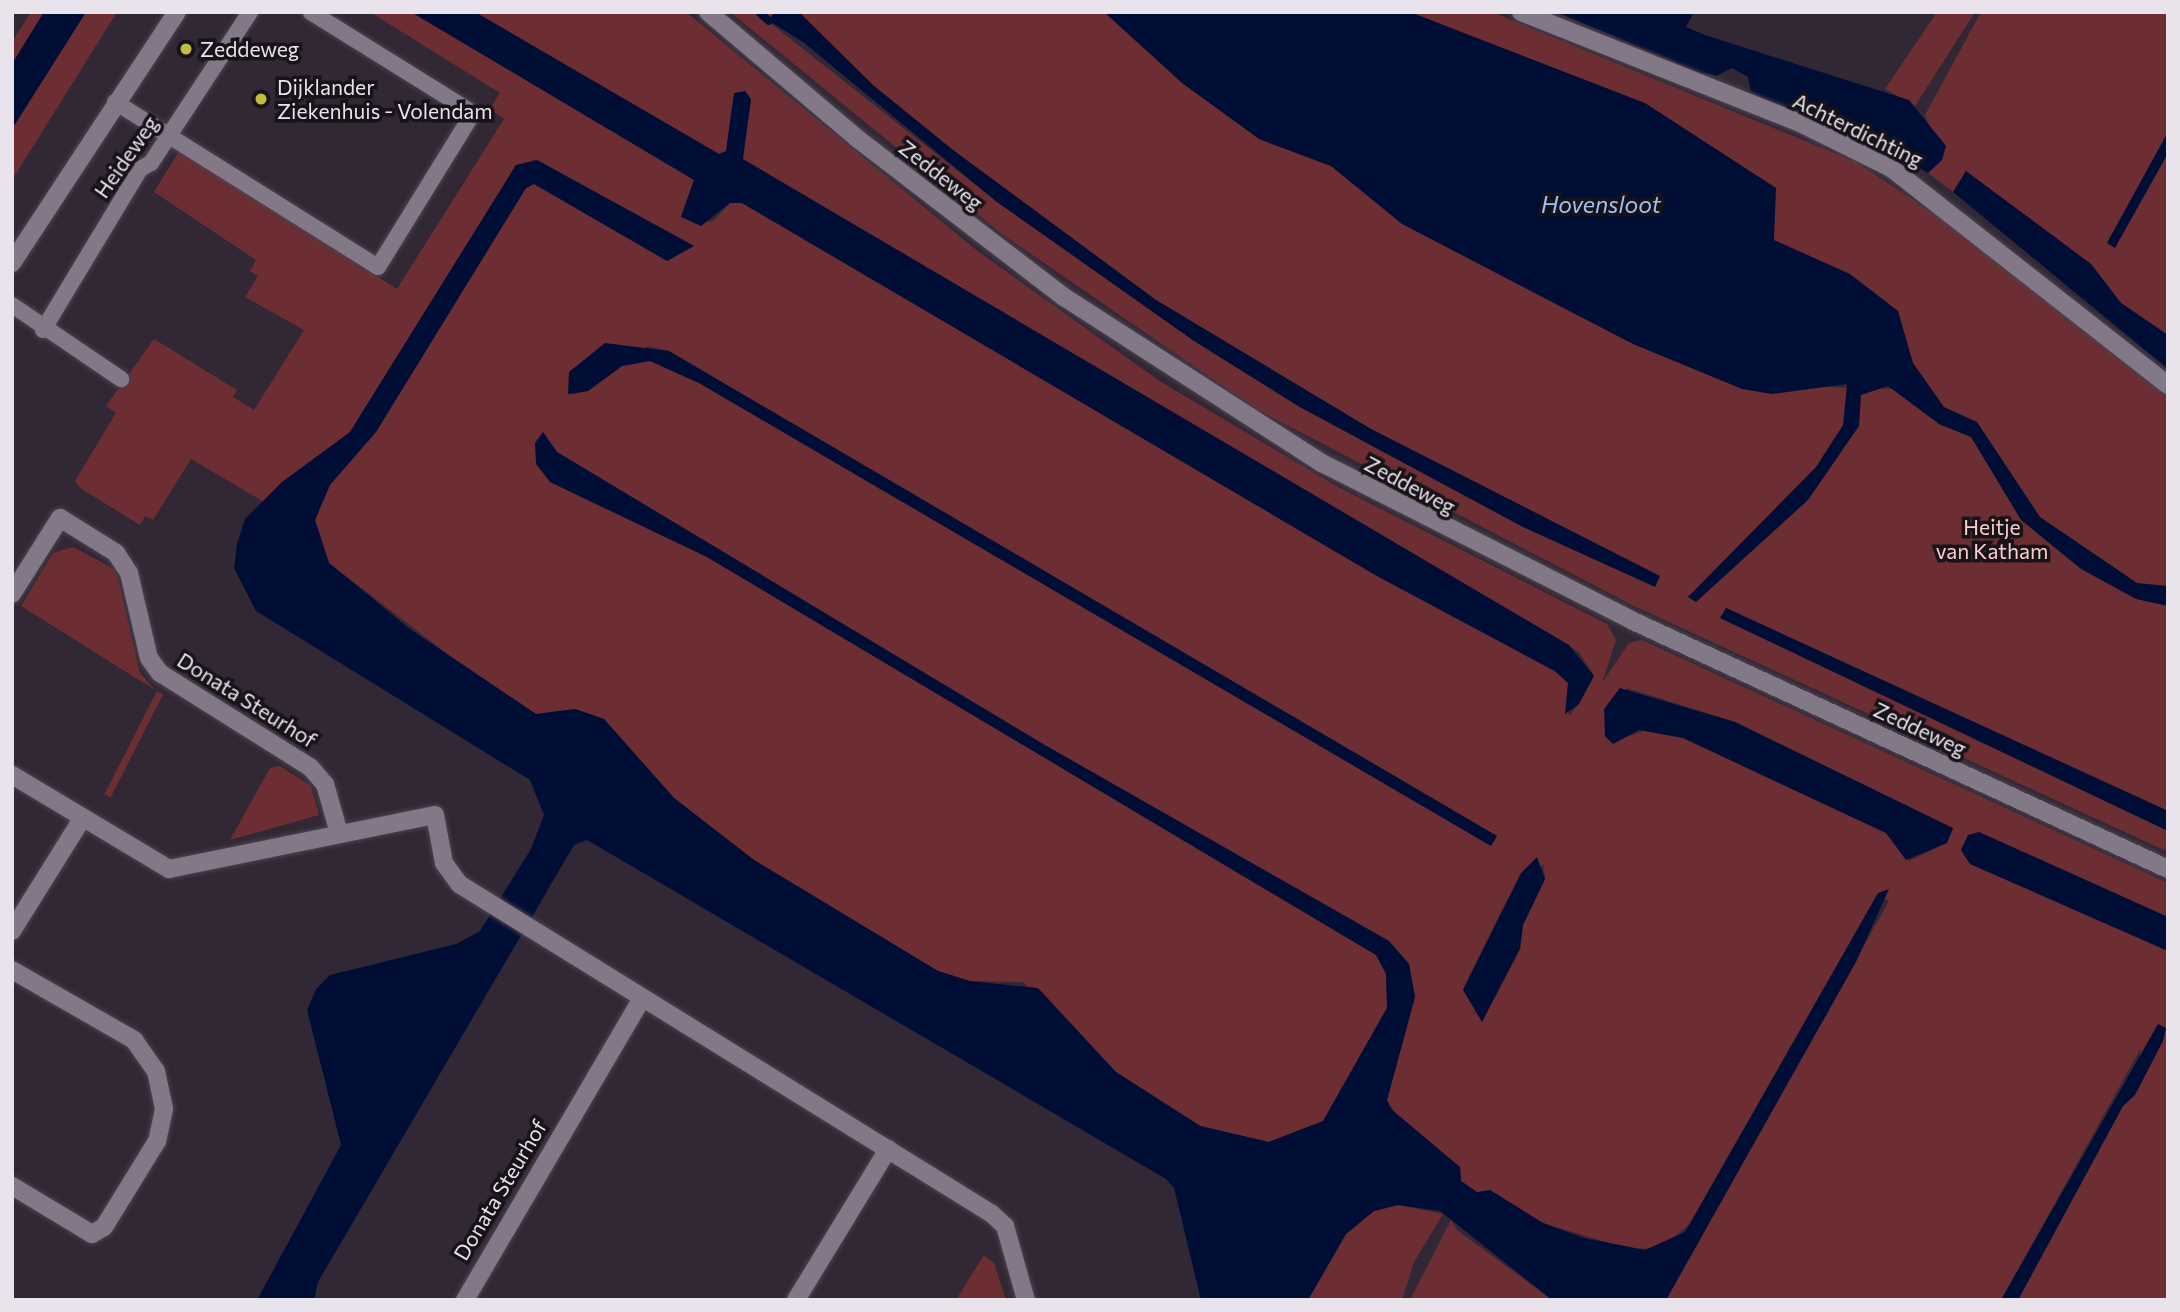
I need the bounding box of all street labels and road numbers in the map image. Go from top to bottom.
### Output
street label: Achterdichting [1789,88,1927,172]
street label: Heideweg [89,111,163,203]
street label: Zeddeweg [894,135,988,215]
street label: Zeddeweg [1360,451,1460,519]
street label: Donata Steurhof [173,647,321,753]
street label: Zeddeweg [1870,697,1970,761]
street label: Donata Steurhof [448,1115,552,1265]

